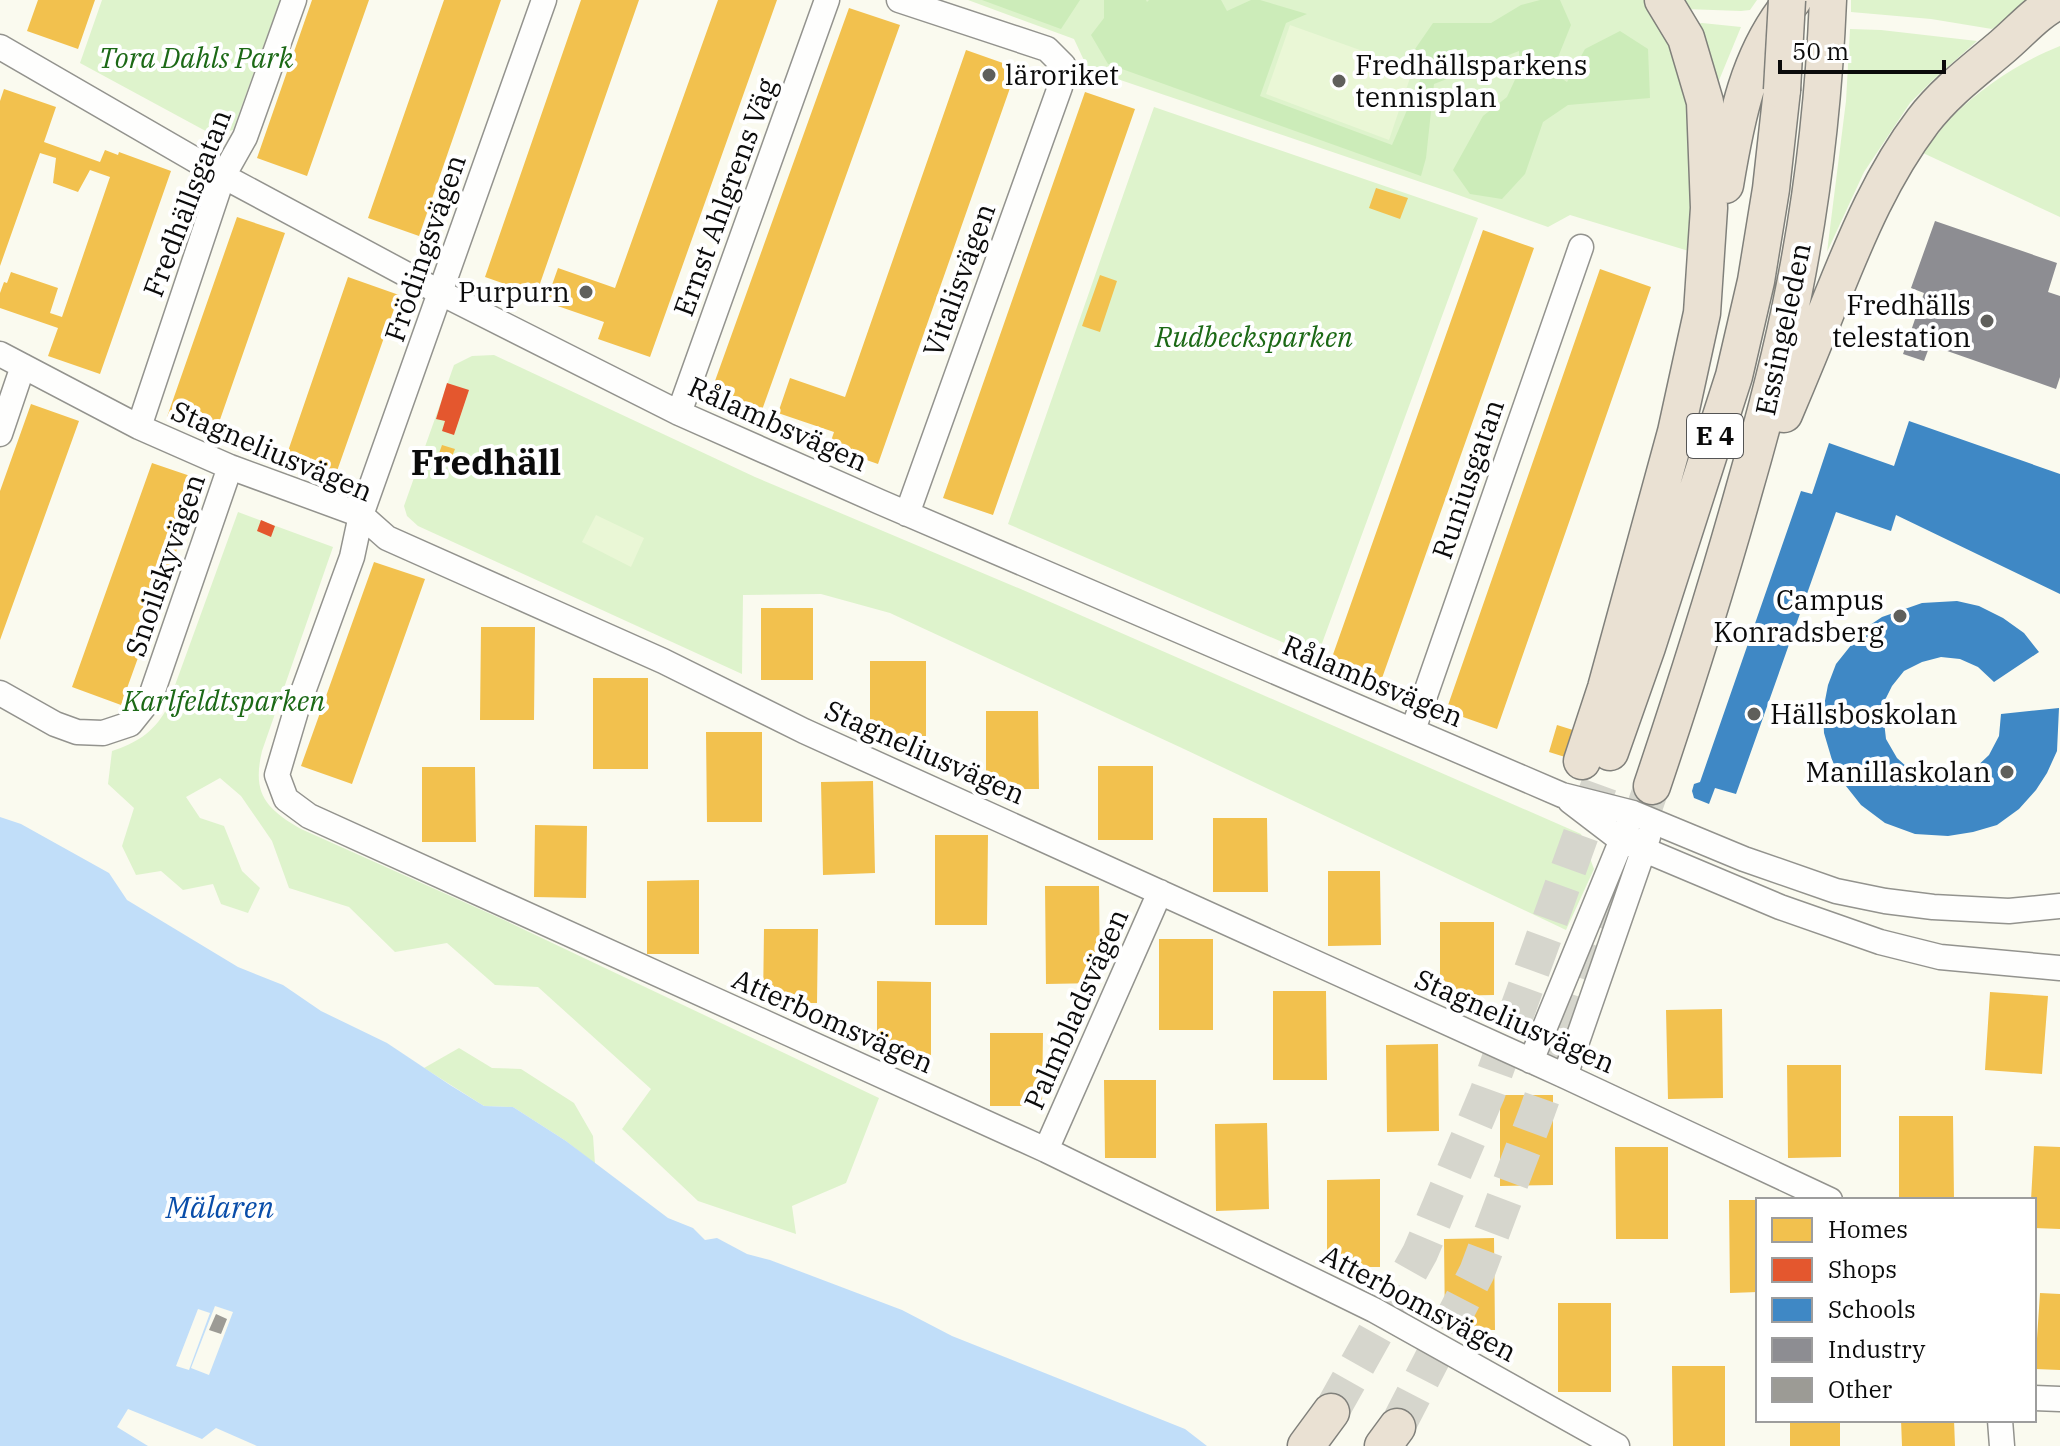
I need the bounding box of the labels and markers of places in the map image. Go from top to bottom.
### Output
place label: Fredhällsparkens tennisplan [1355,46,1587,115]
place label: läroriket [1005,56,1119,93]
marker: läroriket [980,66,998,84]
marker: Fredhällsparkens tennisplan [1330,72,1348,90]
place label: Purpurn [458,273,570,310]
marker: Purpurn [577,283,595,301]
place label: Fredhälls telestation [1832,286,1971,355]
marker: Fredhälls telestation [1978,312,1996,330]
place label: Campus Konradsberg [1713,581,1884,650]
marker: Campus Konradsberg [1891,607,1909,625]
place label: Hällsboskolan [1770,695,1958,732]
marker: Hällsboskolan [1745,705,1763,723]
place label: Manillaskolan [1806,753,1991,790]
marker: Manillaskolan [1998,763,2016,781]

